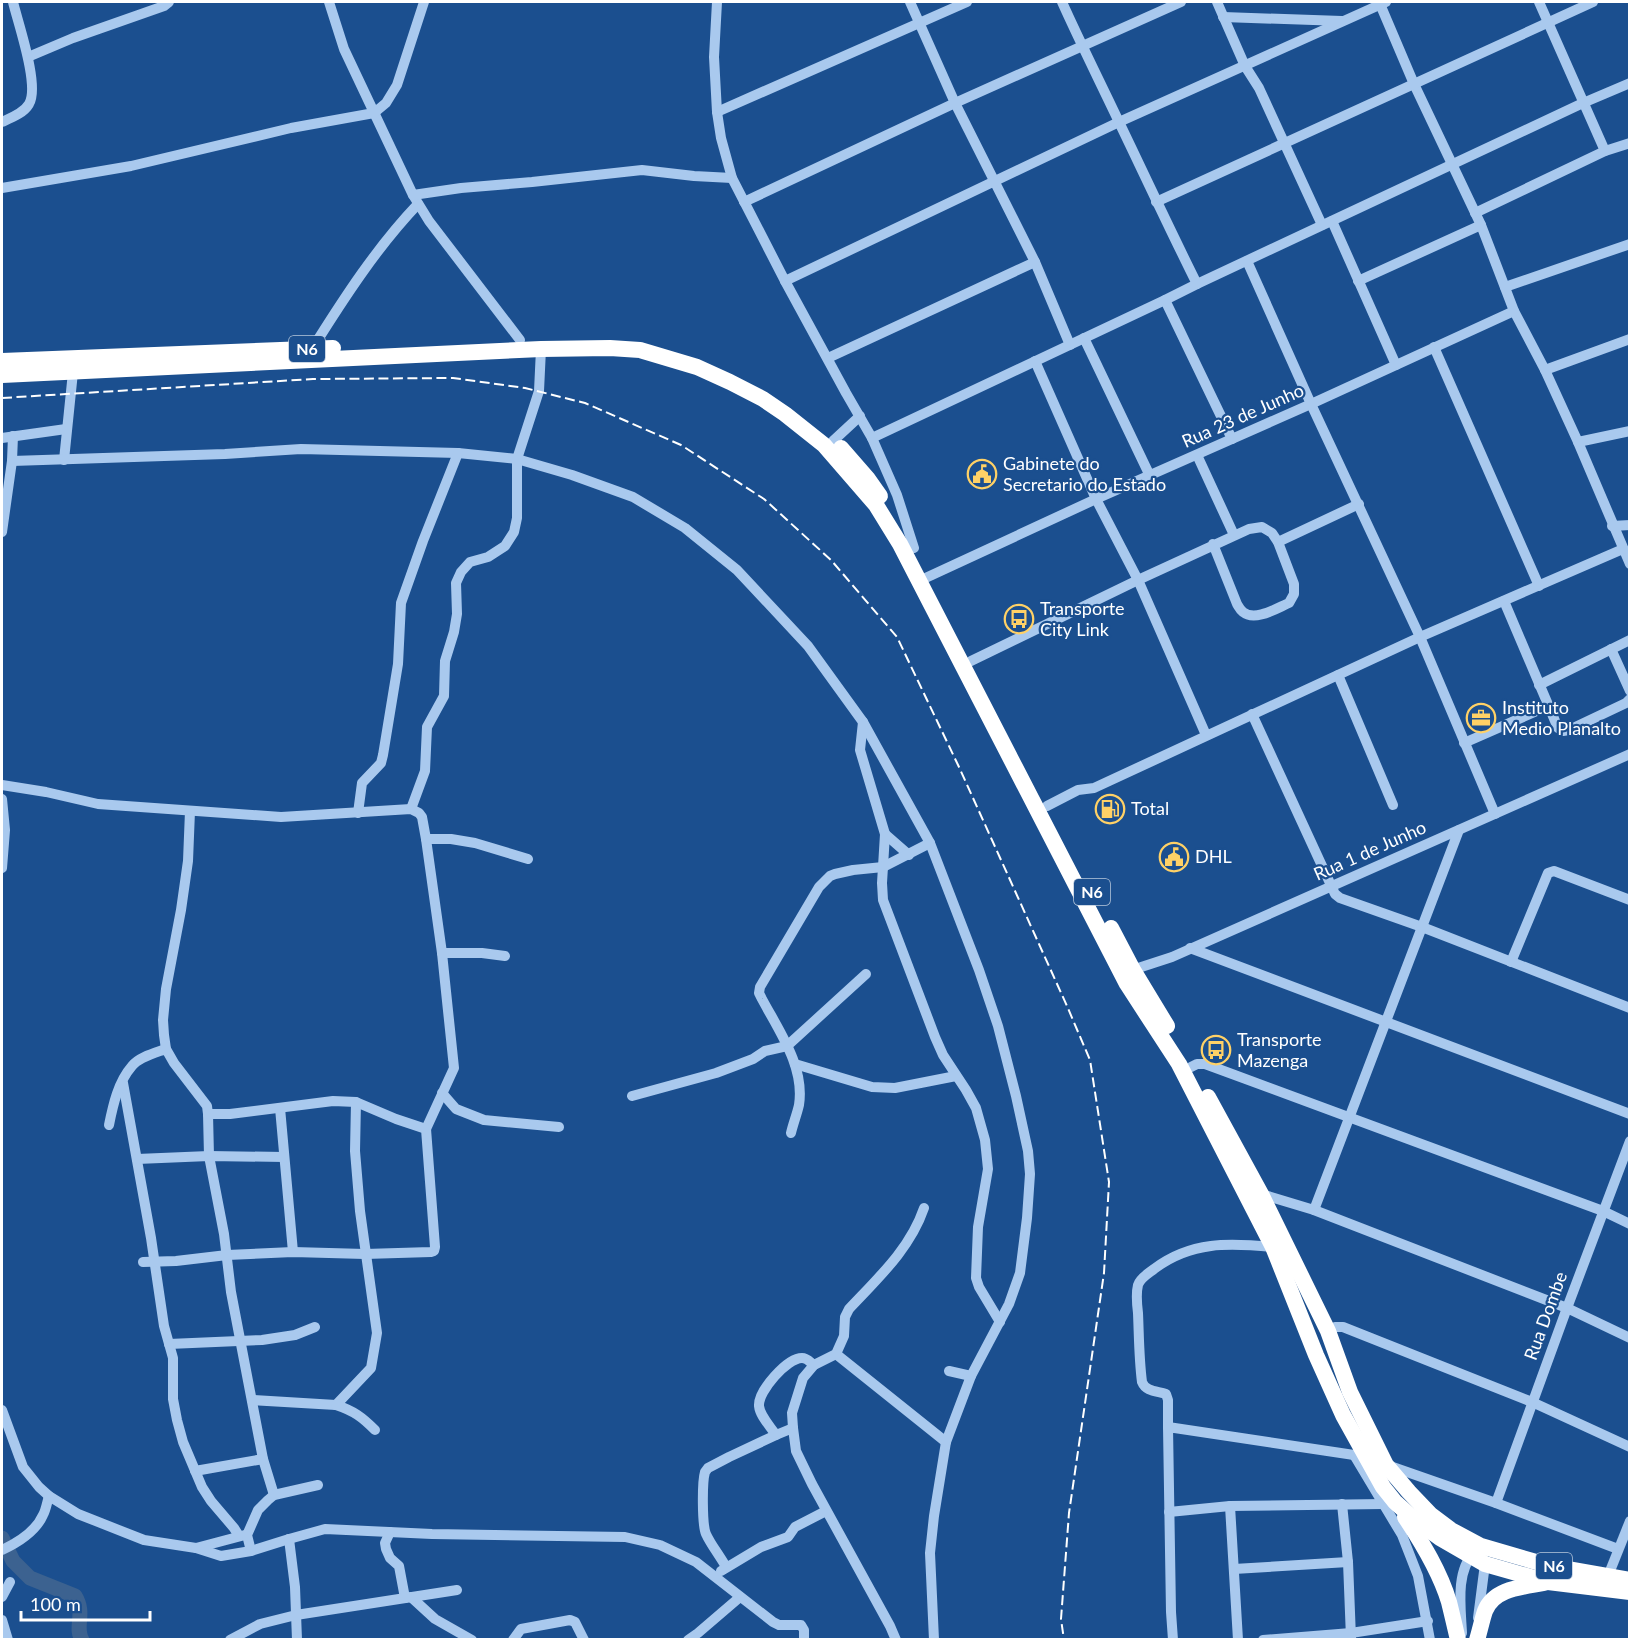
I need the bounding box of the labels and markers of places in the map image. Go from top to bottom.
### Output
place label: Gabinete do Secretario do Estado [1003,452,1166,495]
public building icon: Gabinete do Secretario do Estado [966,458,998,490]
place label: Transporte City Link [1040,597,1125,640]
bus stop icon: Transporte City Link [1003,603,1035,635]
place label: Instituto Medio Planalto [1502,696,1621,739]
office icon: Instituto Medio Planalto [1465,702,1497,734]
fuel station icon: Total [1094,793,1126,825]
place label: Total [1131,797,1169,819]
public building icon: DHL [1158,841,1190,873]
place label: DHL [1195,845,1232,867]
place label: Transporte Mazenga [1237,1028,1322,1071]
bus stop icon: Transporte Mazenga [1200,1034,1232,1066]

